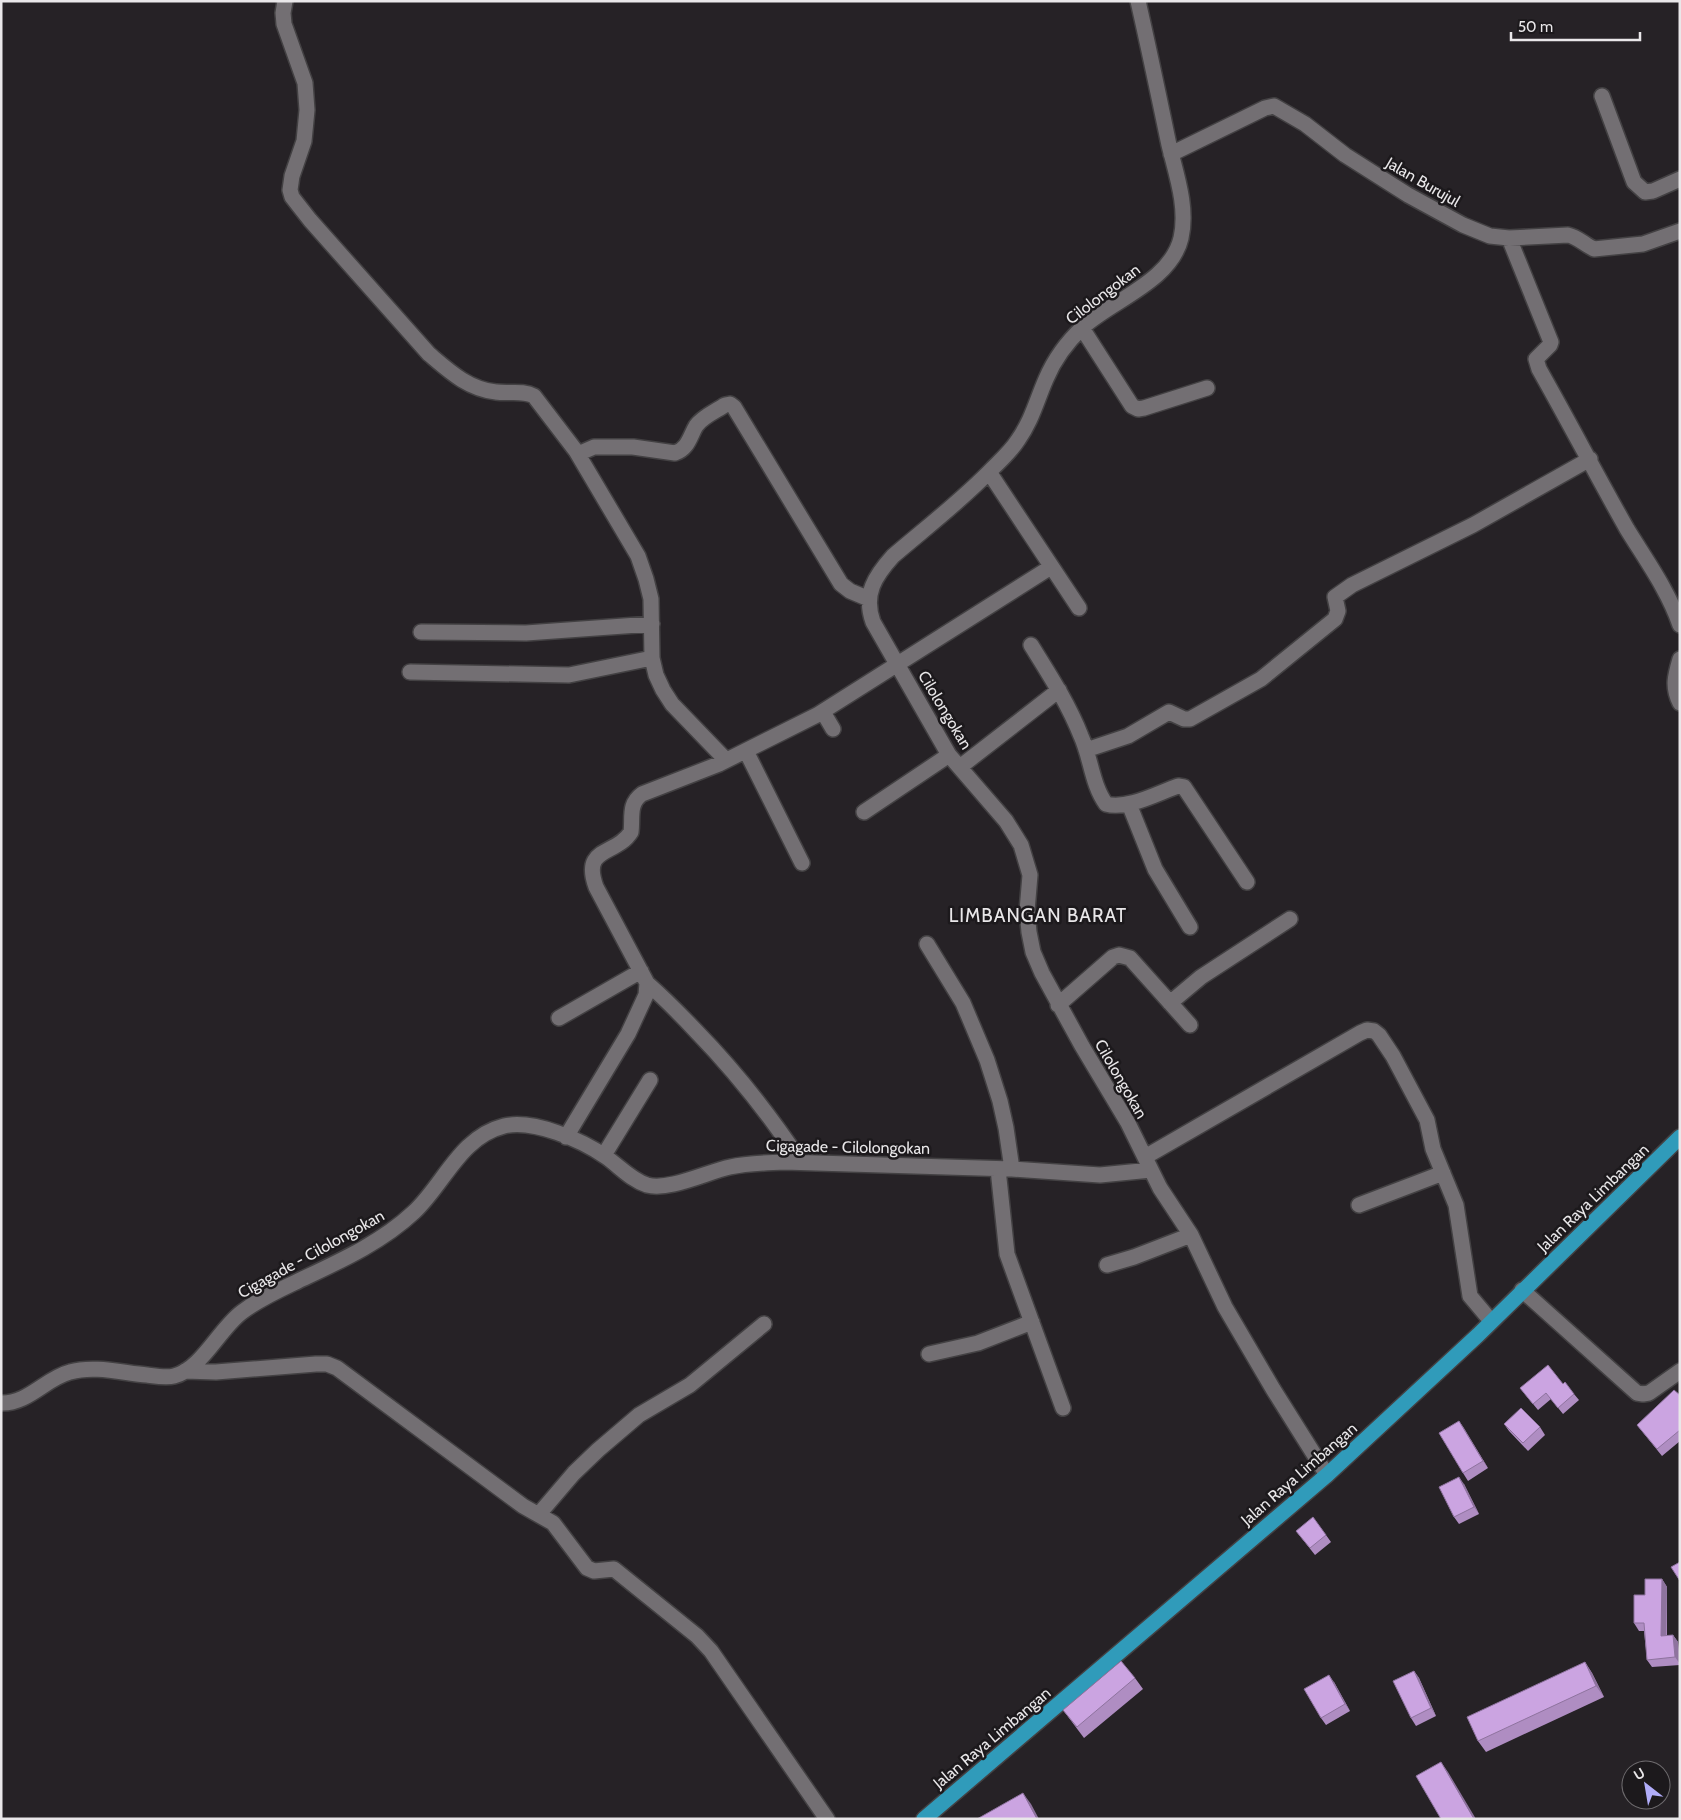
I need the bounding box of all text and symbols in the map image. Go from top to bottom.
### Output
scale bar [1511,10,1640,42]
text: 50 m [1518,18,1553,36]
street label: Jalan Burujul [1382,153,1464,211]
street label: Cilolongokan [1062,260,1144,328]
street label: Cilolongokan [914,667,976,753]
district label: LIMBANGAN BARAT [949,904,1127,927]
street label: Cilolongokan [1091,1036,1151,1122]
street label: Cigagade - Cilolongokan [766,1136,930,1158]
street label: Jalan Raya Limbangan [1533,1140,1653,1257]
street label: Cigagade - Cilolongokan [235,1206,387,1302]
street label: Jalan Raya Limbangan [1236,1418,1361,1530]
street label: Jalan Raya Limbangan [929,1683,1055,1793]
north arrow [1621,1760,1671,1810]
text: U [1630,1764,1648,1784]

